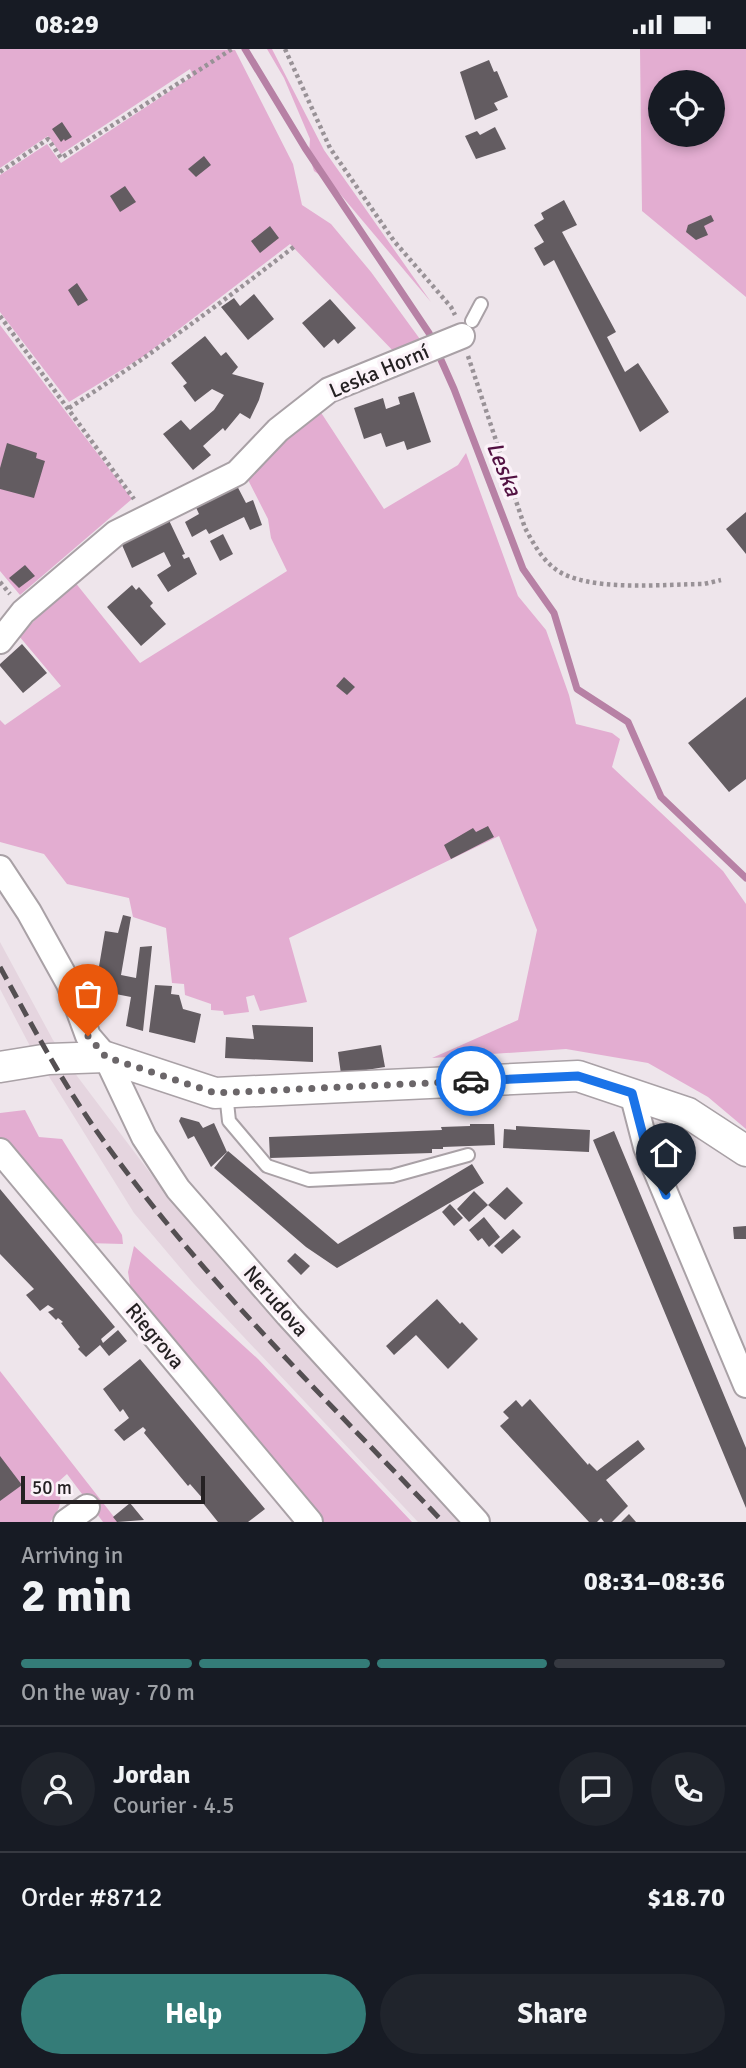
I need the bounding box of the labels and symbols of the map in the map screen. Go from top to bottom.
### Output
street label: Leska Horní [325,338,433,404]
water label: Leska [480,438,528,502]
pin [58,964,118,1036]
courier [436,1046,506,1116]
pin [636,1123,696,1195]
street label: Nerudova [238,1260,314,1342]
street label: Riegrova [120,1298,190,1374]
scale bar [21,1473,205,1505]

